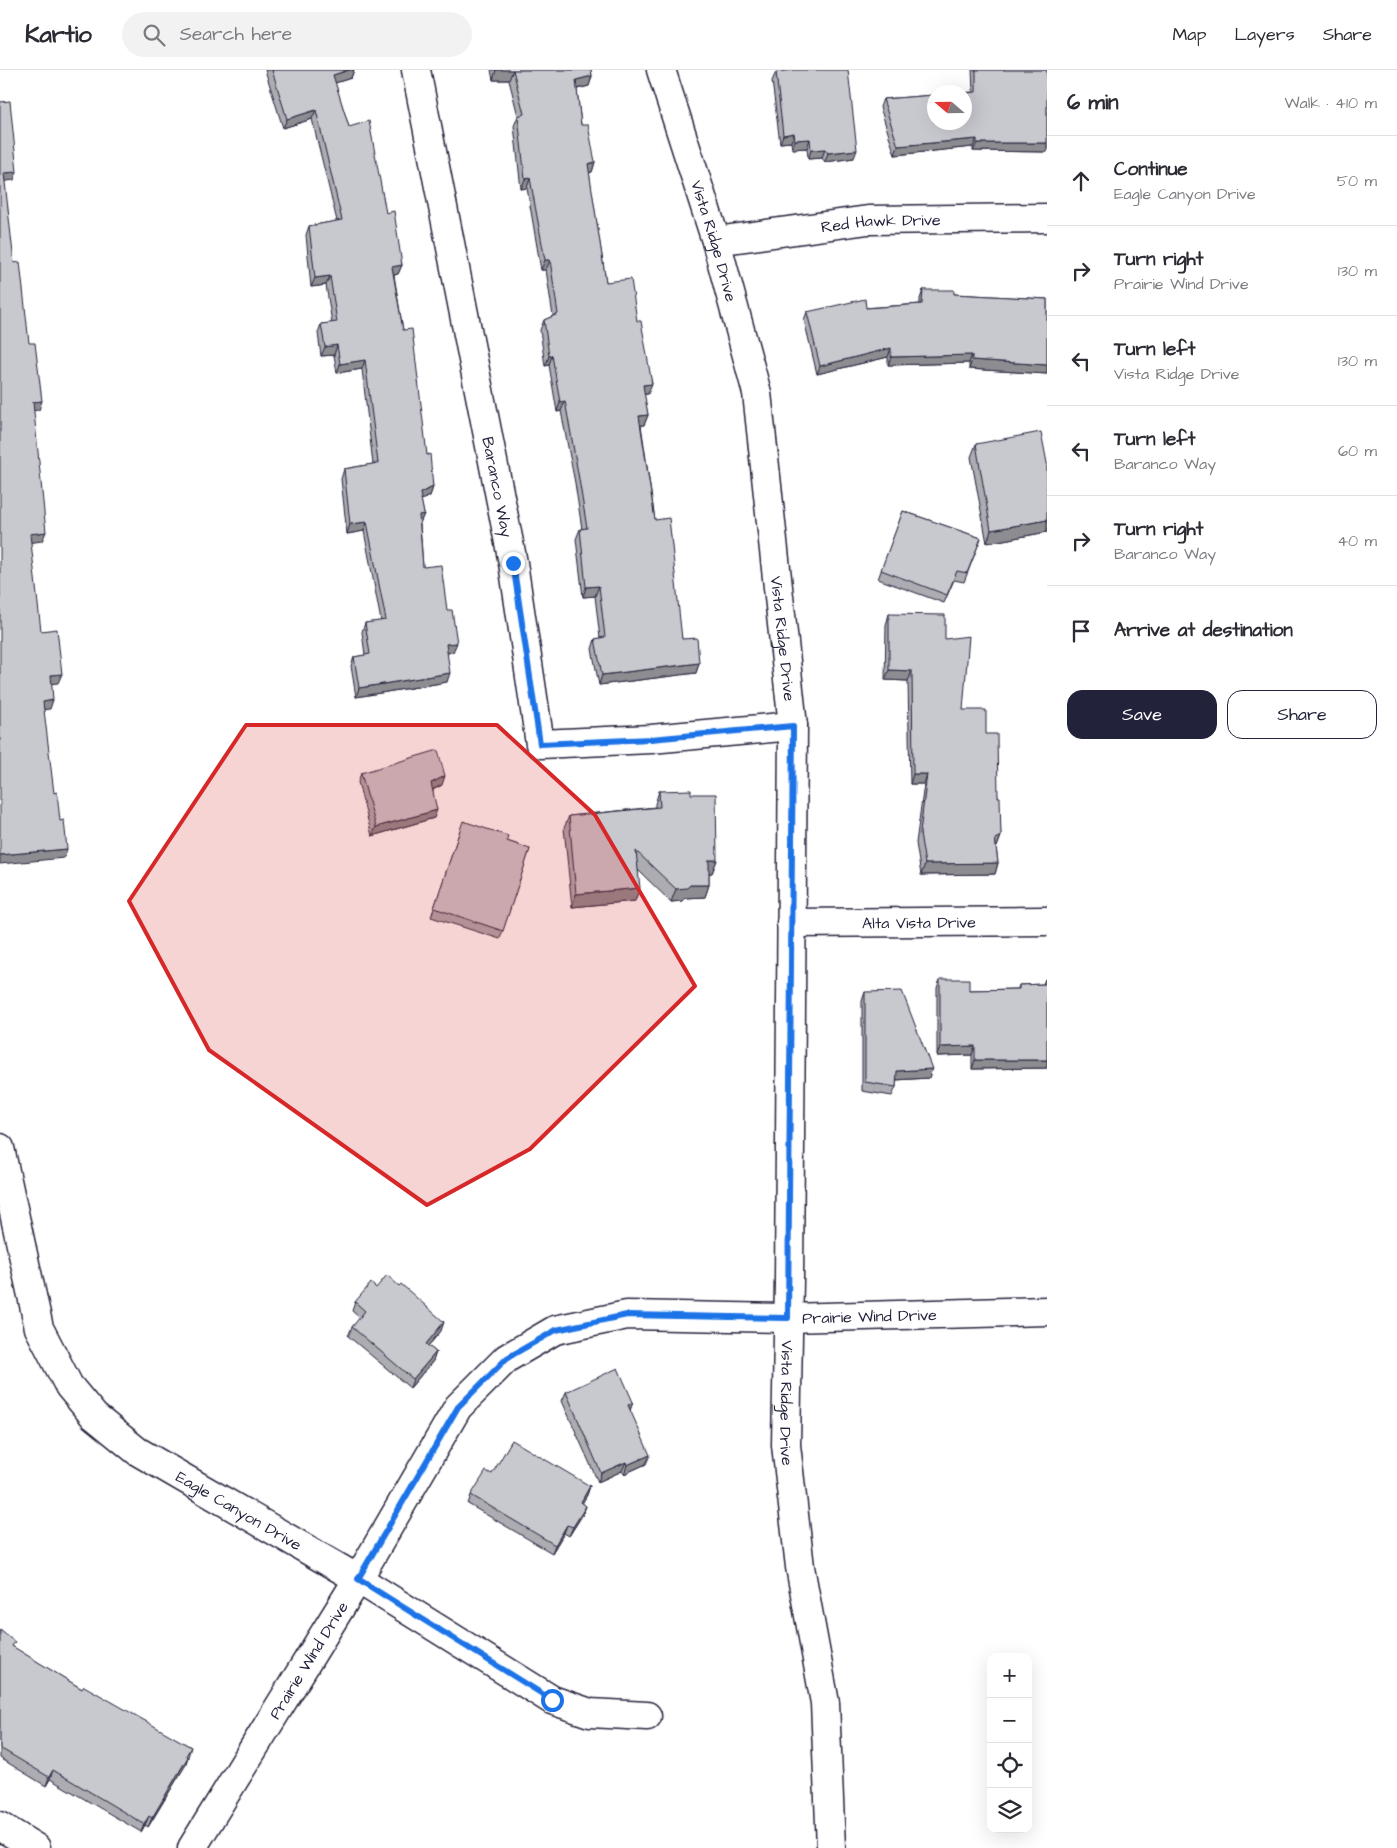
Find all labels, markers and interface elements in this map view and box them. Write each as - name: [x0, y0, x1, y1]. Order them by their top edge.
- search box: [122, 12, 472, 57]
- text: Kartio: [25, 18, 92, 52]
- icon: search: [140, 21, 168, 49]
- text: Search here: [180, 21, 292, 48]
- text: Map: [1172, 22, 1206, 47]
- text: Layers: [1234, 22, 1295, 47]
- text: Share: [1323, 22, 1372, 47]
- north arrow: [927, 85, 972, 130]
- text: 6 min: [1067, 88, 1119, 117]
- text: Walk · 410 m: [1285, 92, 1377, 114]
- text: Continue: [1114, 156, 1188, 183]
- icon: ahead: [1067, 167, 1095, 195]
- text: 50 m: [1337, 170, 1377, 192]
- street label: Vista Ridge Drive: [685, 178, 742, 304]
- text: Eagle Canyon Drive: [1114, 183, 1256, 205]
- street label: Red Hawk Drive: [820, 209, 941, 238]
- text: Turn right: [1114, 246, 1203, 273]
- icon: right: [1067, 257, 1095, 285]
- text: 130 m: [1338, 260, 1377, 282]
- text: Prairie Wind Drive: [1114, 273, 1249, 295]
- text: Turn left: [1114, 336, 1195, 363]
- icon: left: [1067, 347, 1095, 375]
- text: 130 m: [1338, 350, 1377, 372]
- text: Vista Ridge Drive: [1114, 363, 1239, 385]
- text: Turn left: [1114, 426, 1195, 453]
- street label: Baranco Way: [476, 435, 518, 540]
- icon: left: [1067, 437, 1095, 465]
- text: 60 m: [1338, 440, 1377, 462]
- text: Baranco Way: [1114, 453, 1216, 475]
- text: Turn right: [1114, 516, 1203, 543]
- icon: right: [1067, 527, 1095, 555]
- text: 40 m: [1337, 530, 1377, 552]
- text: Baranco Way: [1114, 543, 1216, 565]
- route end: [502, 552, 525, 575]
- street label: Vista Ridge Drive: [765, 575, 800, 702]
- icon: arrive: [1067, 617, 1095, 645]
- text: Arrive at destination: [1114, 617, 1293, 644]
- button: Save: [1067, 690, 1217, 739]
- button: Share: [1227, 690, 1377, 739]
- street label: Alta Vista Drive: [862, 912, 976, 934]
- street label: Prairie Wind Drive: [802, 1304, 937, 1330]
- street label: Vista Ridge Drive: [774, 1340, 798, 1467]
- street label: Eagle Canyon Drive: [172, 1466, 306, 1556]
- street label: Prairie Wind Drive: [264, 1597, 354, 1723]
- map controls: [987, 1653, 1032, 1833]
- button: +: [987, 1653, 1032, 1698]
- route start: [541, 1689, 564, 1712]
- button: −: [987, 1698, 1032, 1743]
- button: locate: [987, 1743, 1032, 1788]
- button: layers: [987, 1788, 1032, 1833]

